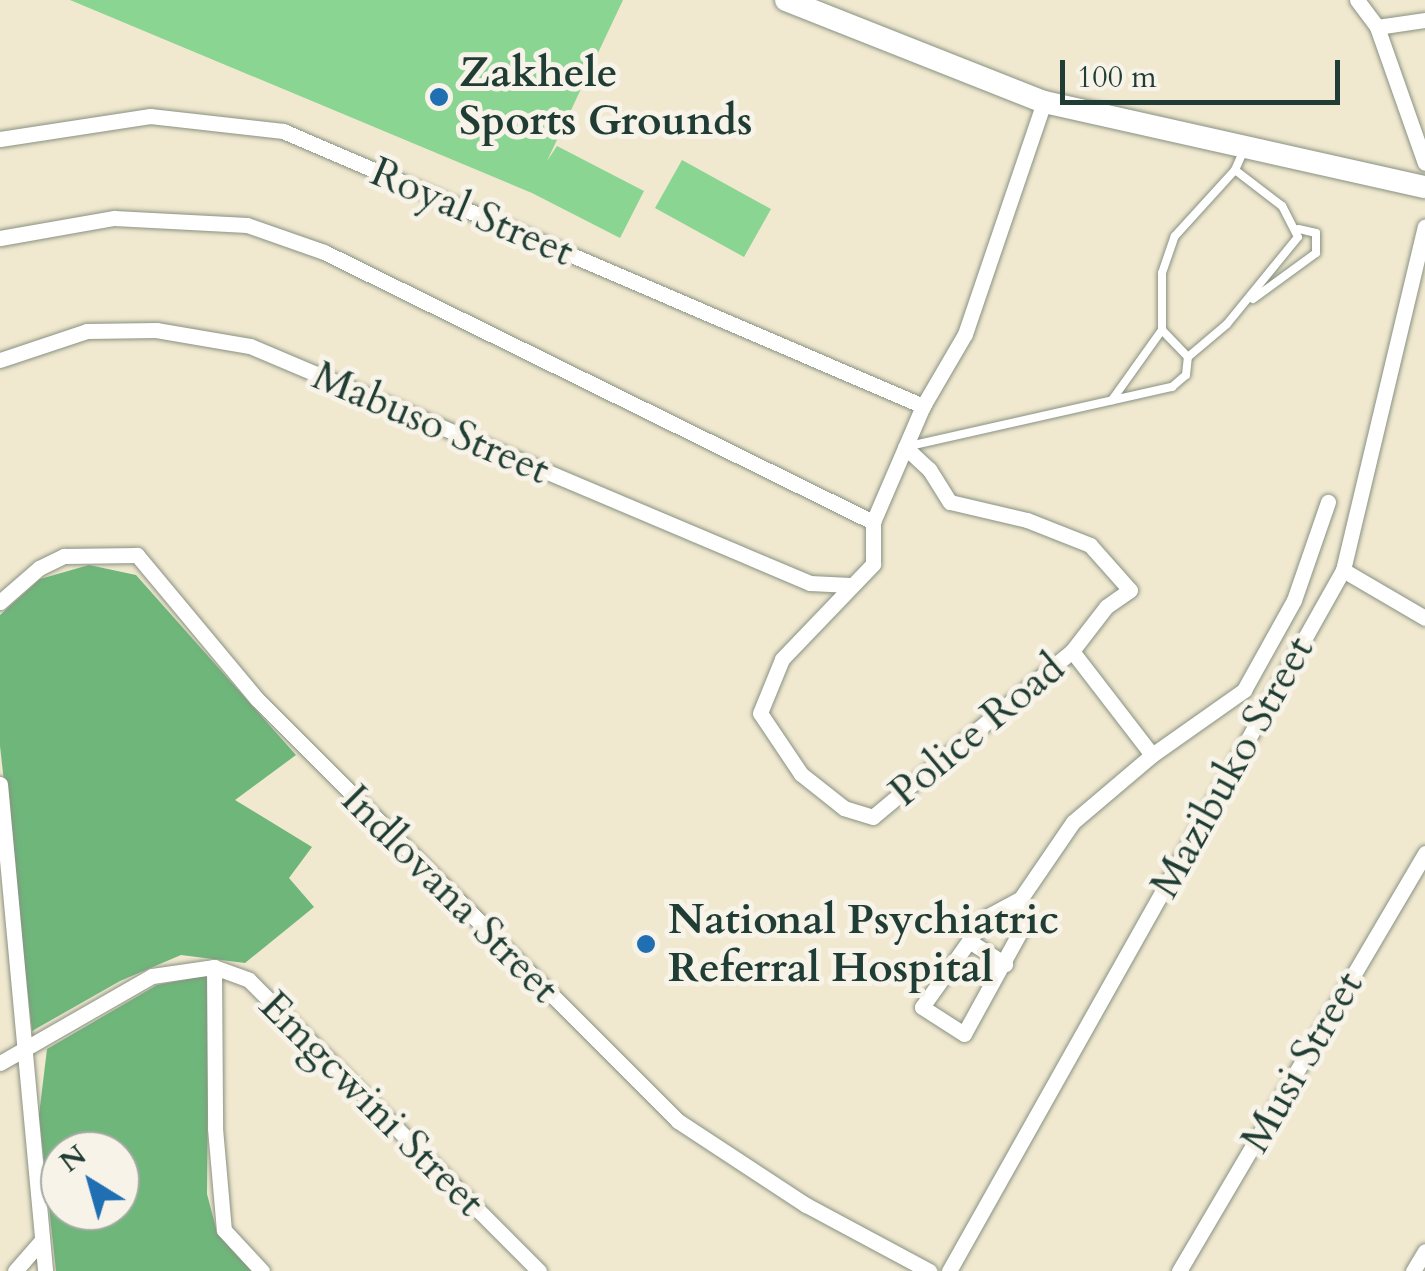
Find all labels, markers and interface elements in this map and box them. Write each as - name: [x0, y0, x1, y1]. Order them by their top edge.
- scale bar: [1065, 40, 1345, 102]
- place label: Zakhele Sports Grounds: [459, 48, 753, 146]
- text: 100 m: [1077, 57, 1157, 98]
- marker: Zakhele Sports Grounds: [428, 86, 450, 108]
- street label: Royal Street: [363, 147, 581, 277]
- street label: Mabuso Street: [305, 350, 557, 496]
- street label: Mazibuko Street: [1139, 627, 1325, 907]
- street label: Police Road: [880, 643, 1074, 817]
- street label: Indlovana Street: [330, 774, 570, 1014]
- place label: National Psychiatric Referral Hospital: [668, 895, 1059, 994]
- marker: National Psychiatric Referral Hospital: [633, 931, 659, 957]
- street label: Musi Street: [1230, 962, 1374, 1162]
- street label: Emgcwini Street: [249, 981, 495, 1227]
- north arrow: [40, 1131, 140, 1231]
- text: N: [52, 1136, 94, 1181]

